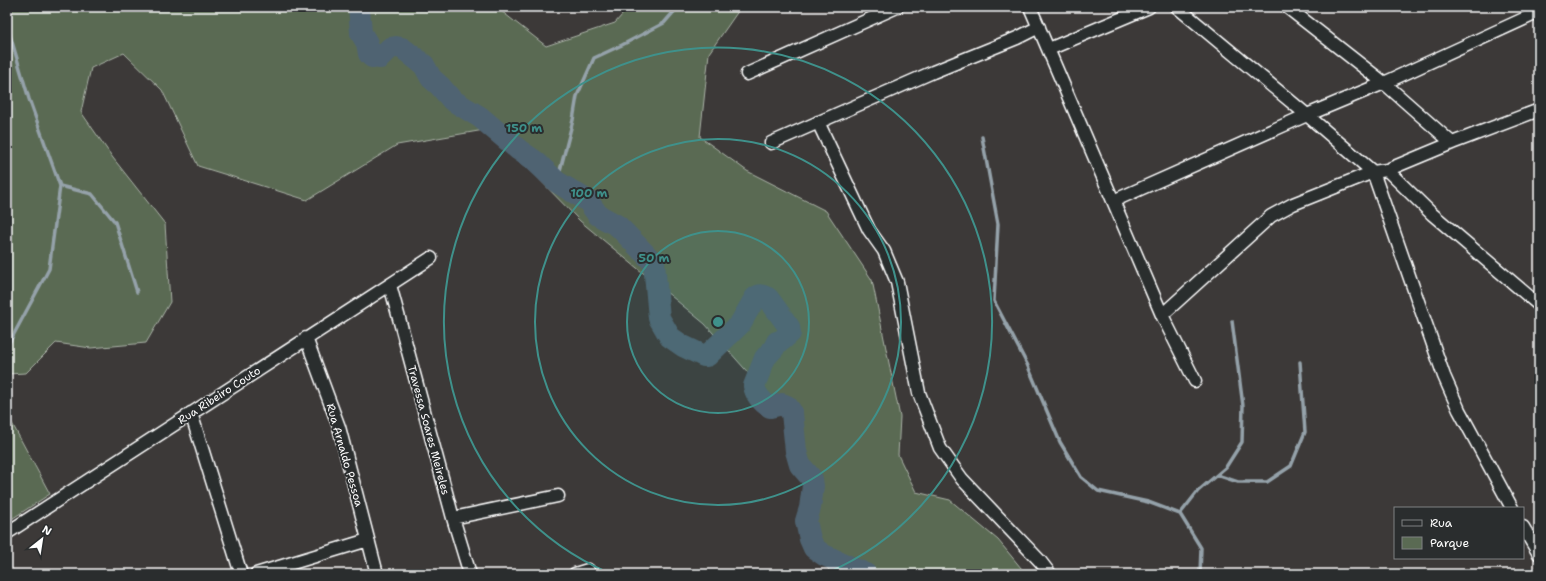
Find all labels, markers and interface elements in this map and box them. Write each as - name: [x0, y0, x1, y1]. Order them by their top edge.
- text: 150 m: [506, 120, 542, 136]
- text: 100 m: [571, 185, 608, 201]
- text: 50 m: [639, 250, 670, 266]
- centre of rings: [711, 315, 725, 329]
- street label: Rua Ribeiro Couto: [175, 363, 264, 428]
- street label: Travessa Soares Meireles: [404, 364, 453, 497]
- street label: Rua Arnaldo Pessoa: [323, 402, 366, 509]
- legend: [1394, 507, 1524, 559]
- text: Rua: [1430, 515, 1453, 531]
- north arrow: [22, 519, 62, 559]
- text: N: [39, 522, 55, 540]
- text: Parque: [1430, 535, 1469, 551]

